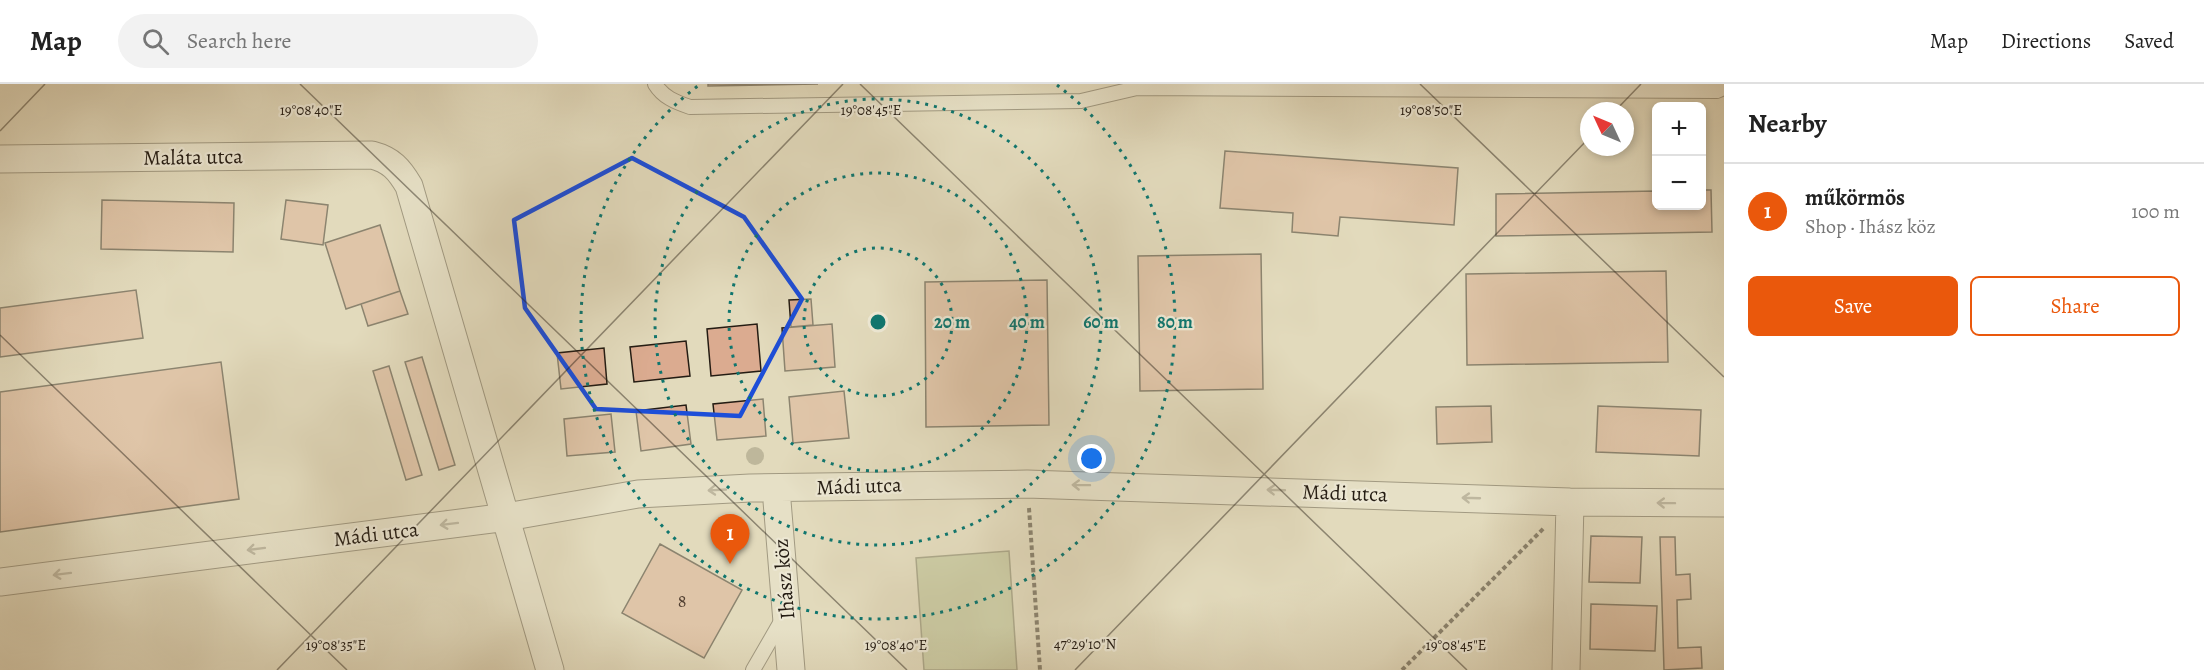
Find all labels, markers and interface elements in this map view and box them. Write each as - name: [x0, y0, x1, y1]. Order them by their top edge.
- search box: [118, 14, 538, 68]
- text: Map: [30, 22, 82, 60]
- icon: search: [139, 25, 172, 58]
- text: Search here: [187, 26, 291, 56]
- text: Map: [1930, 27, 1968, 55]
- text: Directions: [2001, 27, 2091, 55]
- text: Saved: [2124, 27, 2174, 55]
- text: 19°08'40"E: [280, 100, 342, 120]
- text: 19°08'45"E: [841, 100, 901, 120]
- text: 19°08'50"E: [1400, 100, 1462, 120]
- north arrow: [1580, 102, 1634, 156]
- map controls: [1652, 102, 1706, 210]
- button: +: [1652, 102, 1706, 156]
- text: Nearby: [1748, 106, 1827, 141]
- street label: Maláta utca: [143, 142, 243, 172]
- button: −: [1652, 156, 1706, 210]
- text: műkörmös: [1805, 183, 1905, 213]
- text: 1: [1764, 198, 1771, 225]
- text: 100 m: [2131, 198, 2180, 225]
- text: Shop · Ihász köz: [1805, 213, 1936, 240]
- button: Save: [1748, 276, 1958, 336]
- button: Share: [1970, 276, 2180, 336]
- text: 20 m: [934, 310, 970, 334]
- text: 40 m: [1009, 310, 1045, 334]
- text: 60 m: [1083, 310, 1119, 334]
- text: 80 m: [1157, 310, 1193, 334]
- centre of rings: [868, 312, 888, 332]
- your location: [1077, 444, 1106, 473]
- street label: Mádi utca: [816, 471, 902, 501]
- street label: Mádi utca: [1302, 478, 1388, 508]
- one-way arrow: [1071, 479, 1091, 491]
- one-way arrow: [708, 484, 728, 495]
- one-way arrow: [1266, 485, 1286, 496]
- one-way arrow: [1461, 492, 1481, 503]
- one-way arrow: [1656, 497, 1676, 509]
- pin: 1: [710, 514, 750, 564]
- street label: Mádi utca: [332, 515, 420, 553]
- one-way arrow: [440, 519, 459, 530]
- street label: Ihász köz: [767, 537, 801, 621]
- one-way arrow: [246, 544, 266, 555]
- one-way arrow: [53, 569, 73, 580]
- house number: 8: [678, 589, 686, 613]
- text: 47°29'10"N: [1054, 634, 1117, 654]
- text: 19°08'35"E: [306, 635, 366, 655]
- text: 19°08'40"E: [865, 635, 927, 655]
- text: 19°08'45"E: [1426, 635, 1486, 655]

